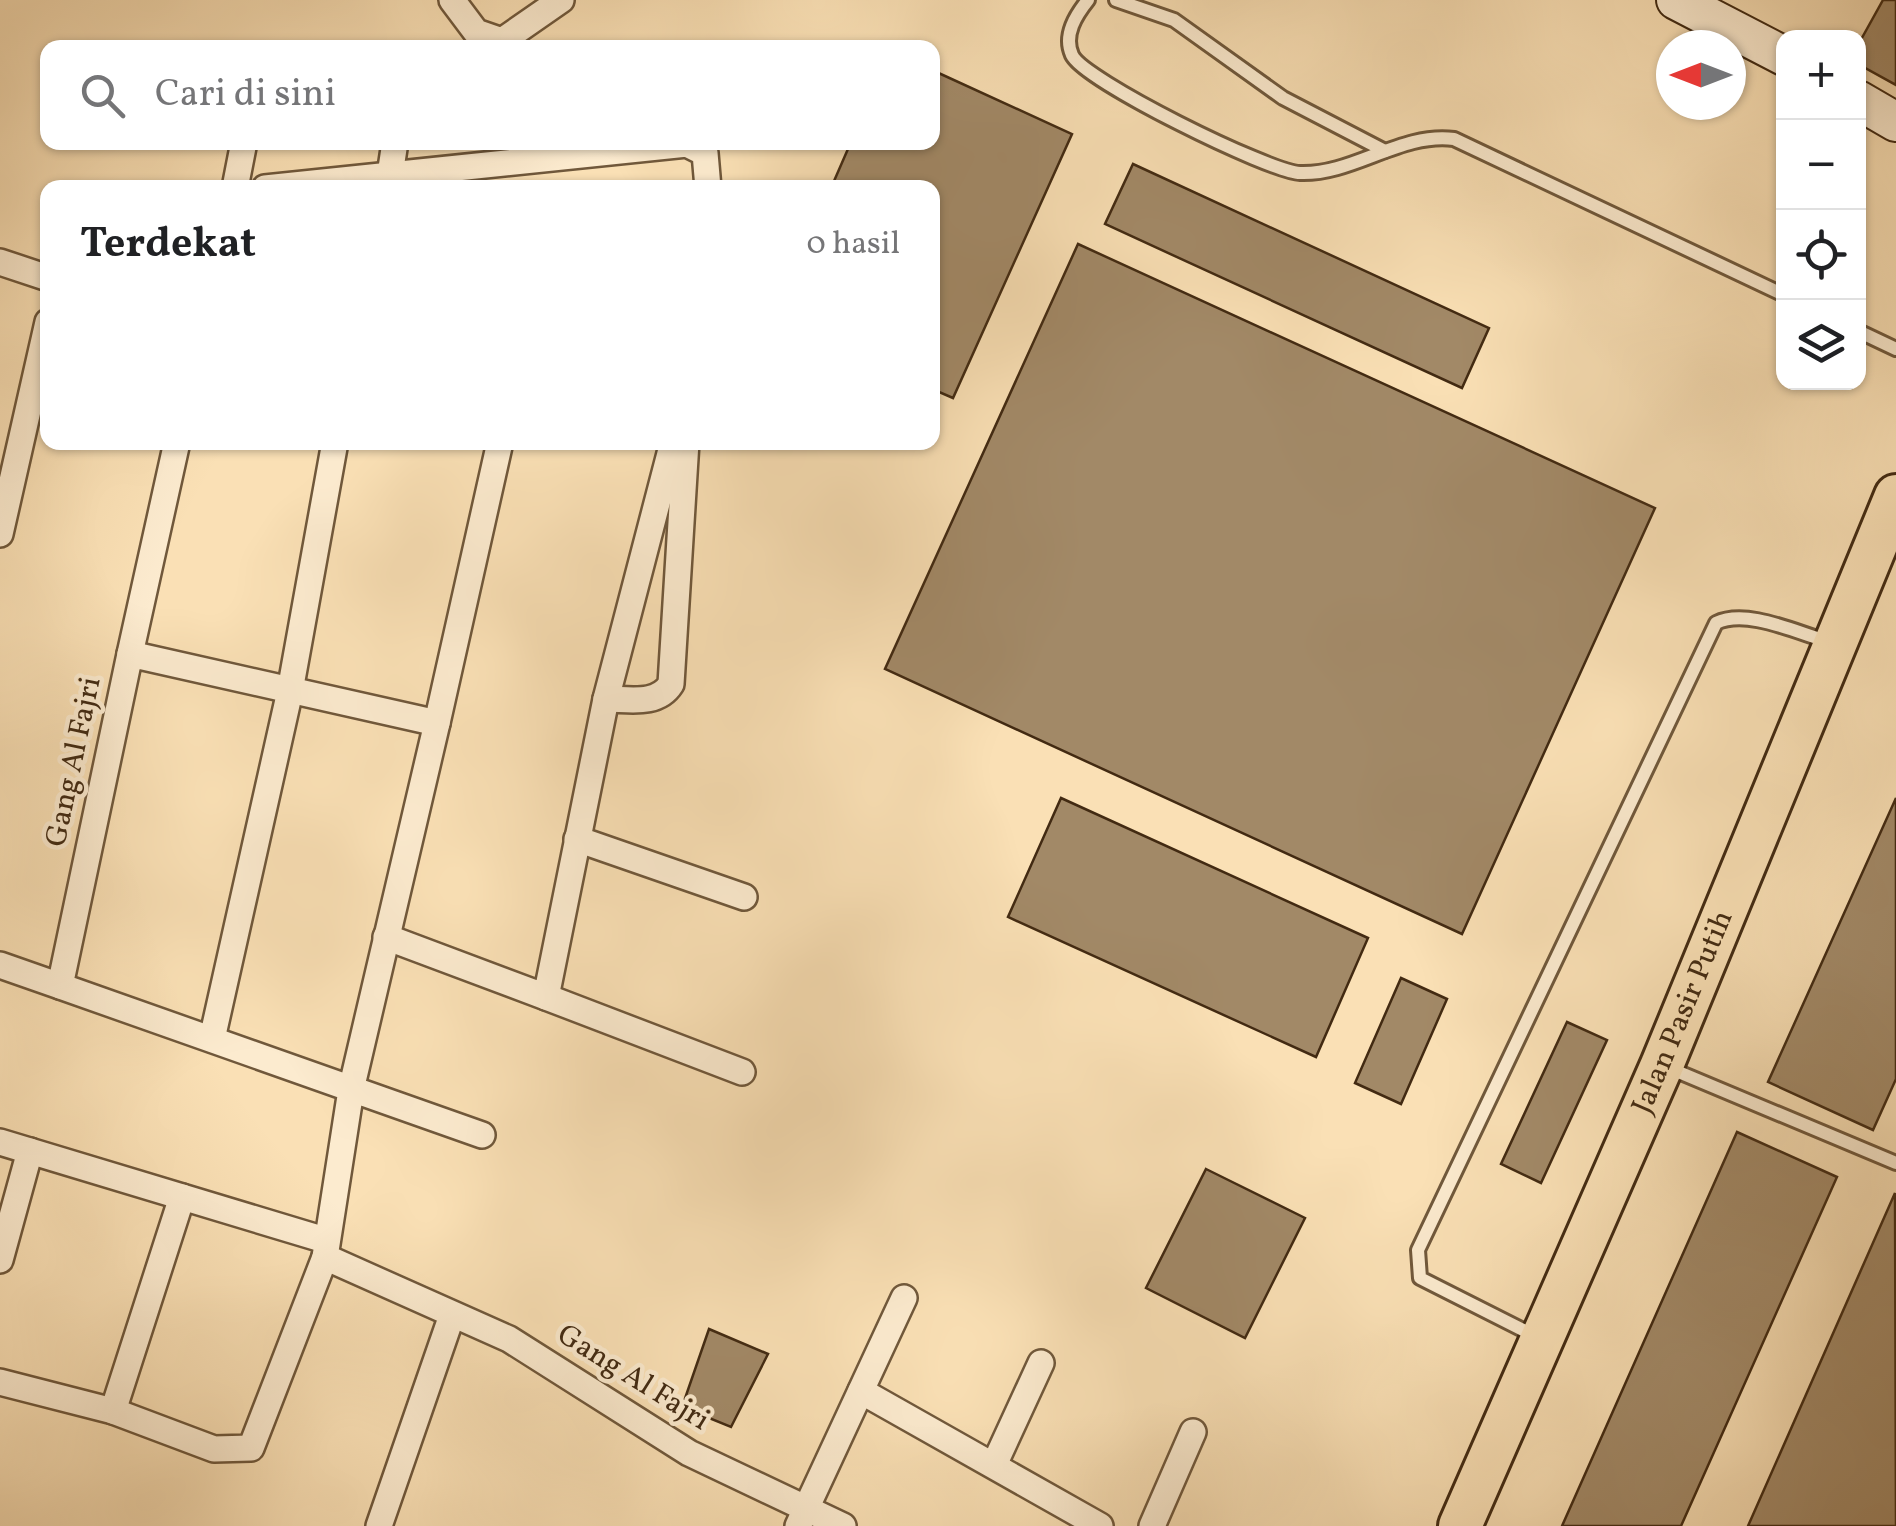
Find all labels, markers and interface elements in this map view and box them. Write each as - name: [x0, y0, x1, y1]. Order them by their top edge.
- north arrow: [1656, 30, 1746, 120]
- map controls: [1776, 30, 1866, 390]
- button: +: [1776, 30, 1866, 120]
- search box: [40, 40, 940, 150]
- icon: search: [75, 68, 130, 123]
- text: Cari di sini: [155, 69, 336, 122]
- button: −: [1776, 120, 1866, 210]
- button: locate: [1776, 210, 1866, 300]
- text: Terdekat: [80, 216, 256, 275]
- text: 0 hasil: [806, 223, 900, 267]
- button: layers: [1776, 300, 1866, 390]
- street label: Gang Al Fajri: [36, 673, 112, 851]
- street label: Jalan Pasir Putih: [1622, 904, 1744, 1121]
- street label: Gang Al Fajri: [549, 1314, 717, 1442]

